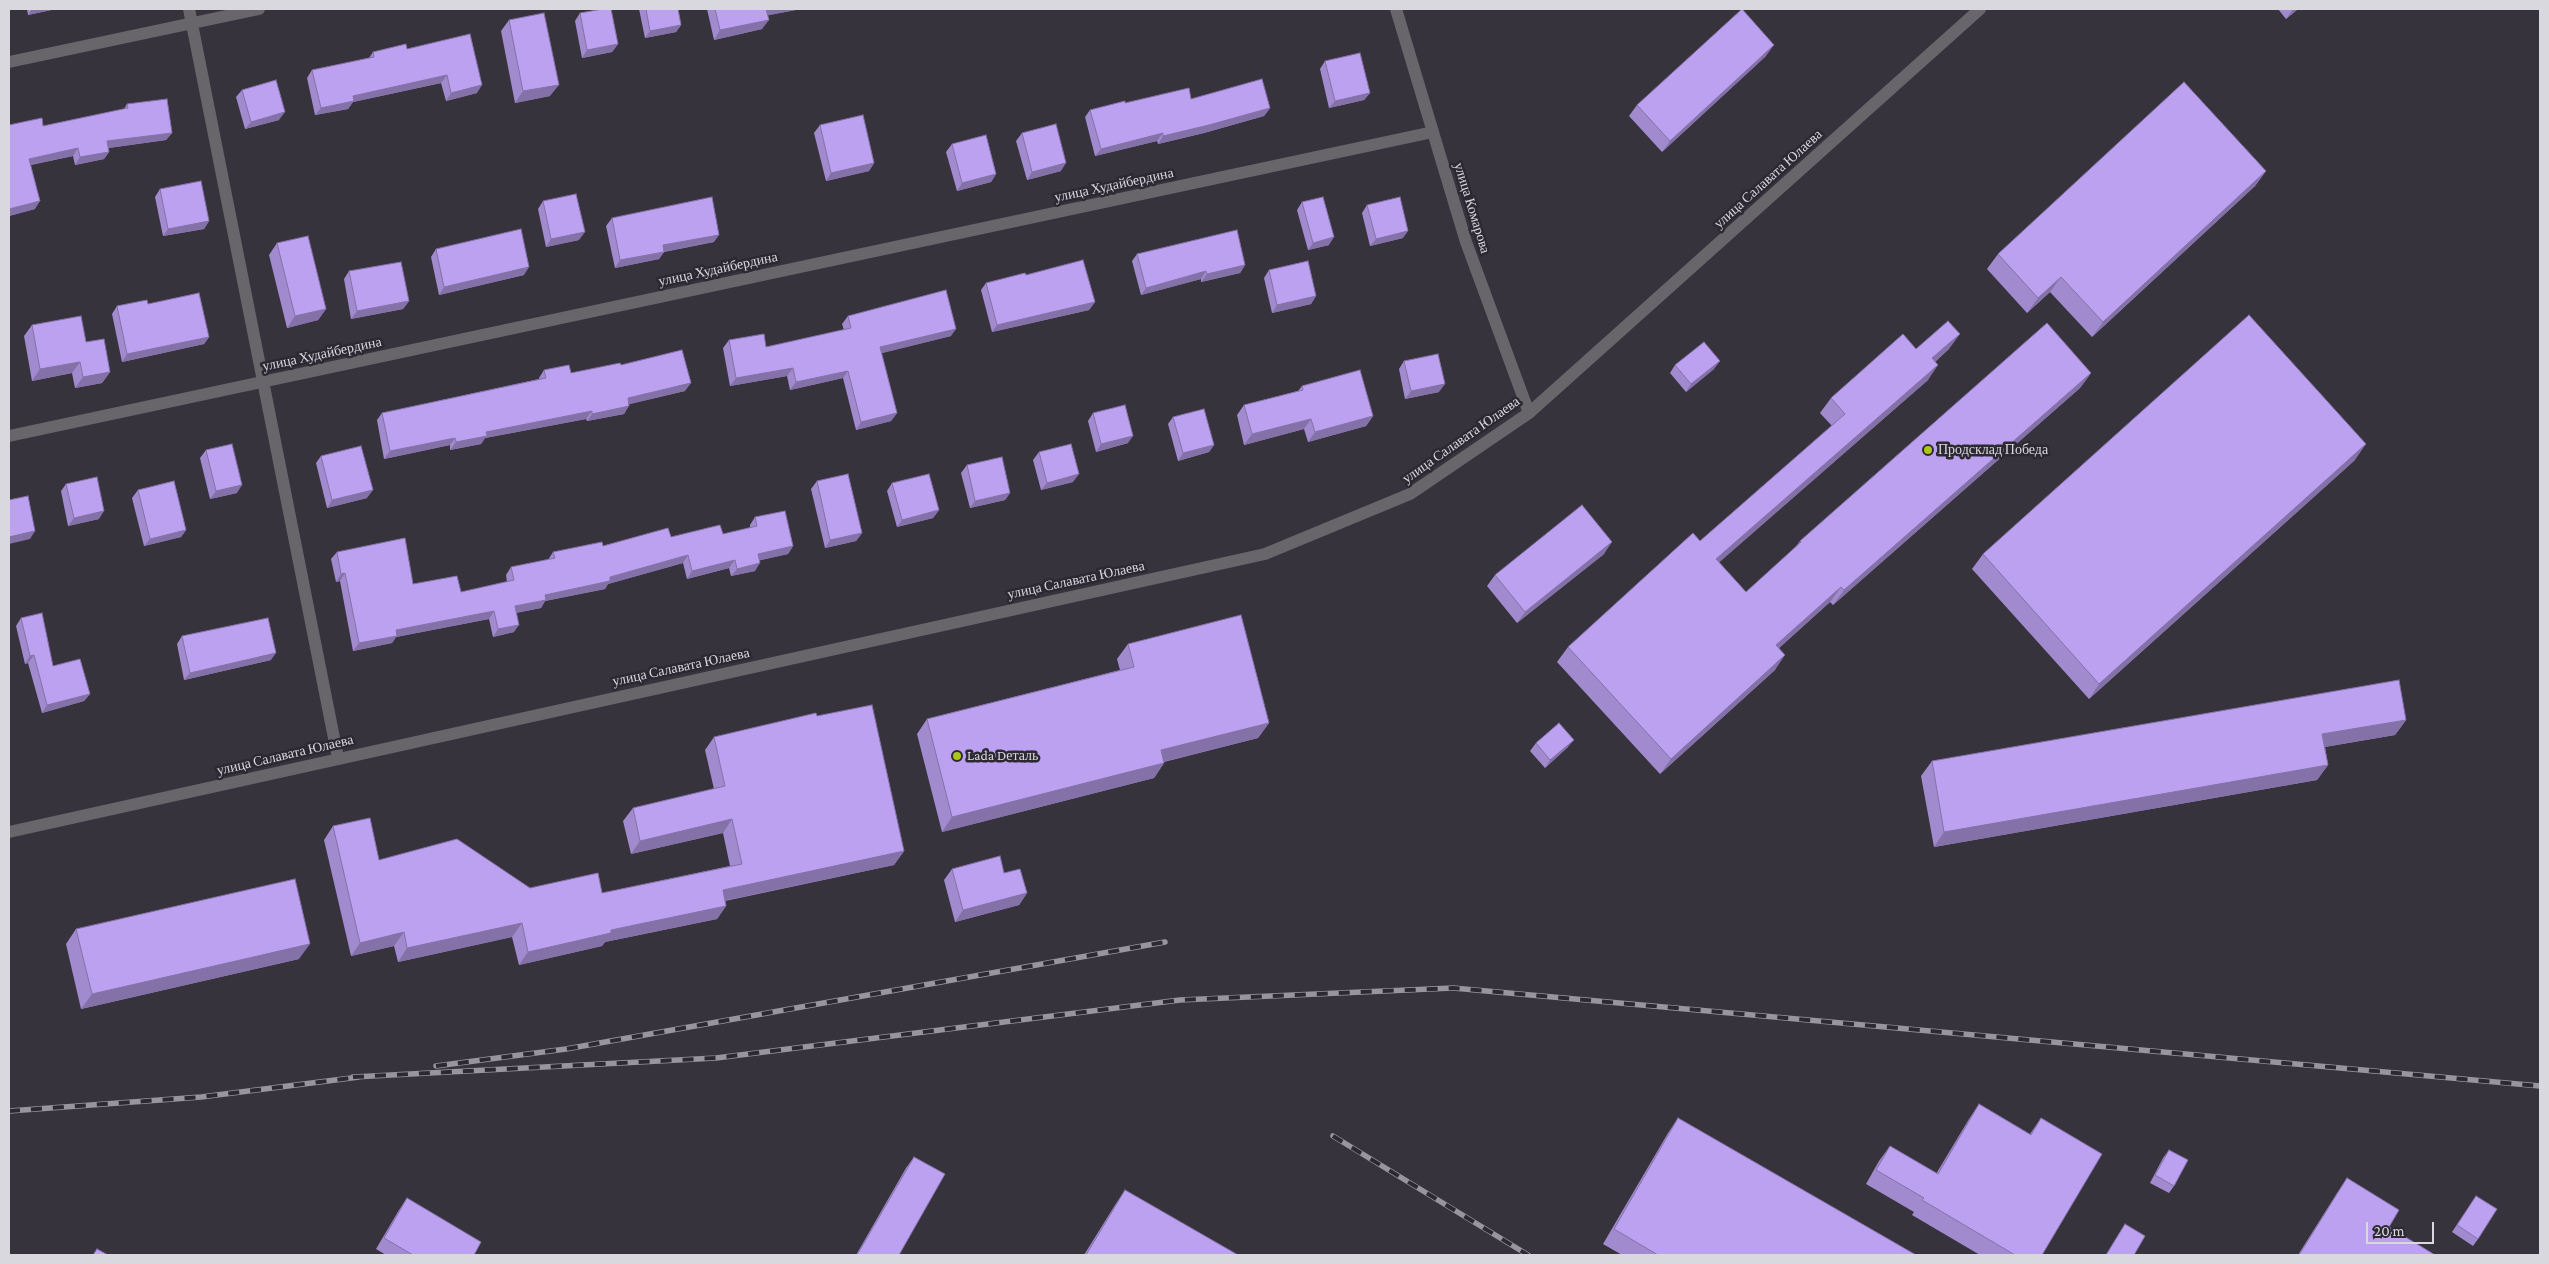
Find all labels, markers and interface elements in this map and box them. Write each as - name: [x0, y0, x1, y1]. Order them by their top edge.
- street label: улица Салавата Юлаева: [1710, 126, 1826, 232]
- street label: улица Комарова: [1450, 161, 1494, 255]
- street label: улица Худайбердина: [1053, 164, 1175, 206]
- street label: улица Худайбердина: [657, 248, 779, 290]
- street label: улица Худайбердина: [261, 333, 383, 375]
- street label: улица Салавата Юлаева: [1399, 393, 1523, 487]
- place label: Продсклад Победа: [1938, 442, 2048, 458]
- marker: Продсклад Победа: [1922, 444, 1934, 456]
- street label: улица Салавата Юлаева: [1006, 557, 1146, 603]
- street label: улица Салавата Юлаева: [611, 644, 751, 690]
- street label: улица Салавата Юлаева: [215, 731, 355, 779]
- place label: Lada Dеталь: [967, 748, 1038, 764]
- marker: Lada Dеталь: [951, 750, 963, 762]
- scale bar: [2369, 1212, 2436, 1244]
- text: 20 m: [2374, 1223, 2405, 1239]

